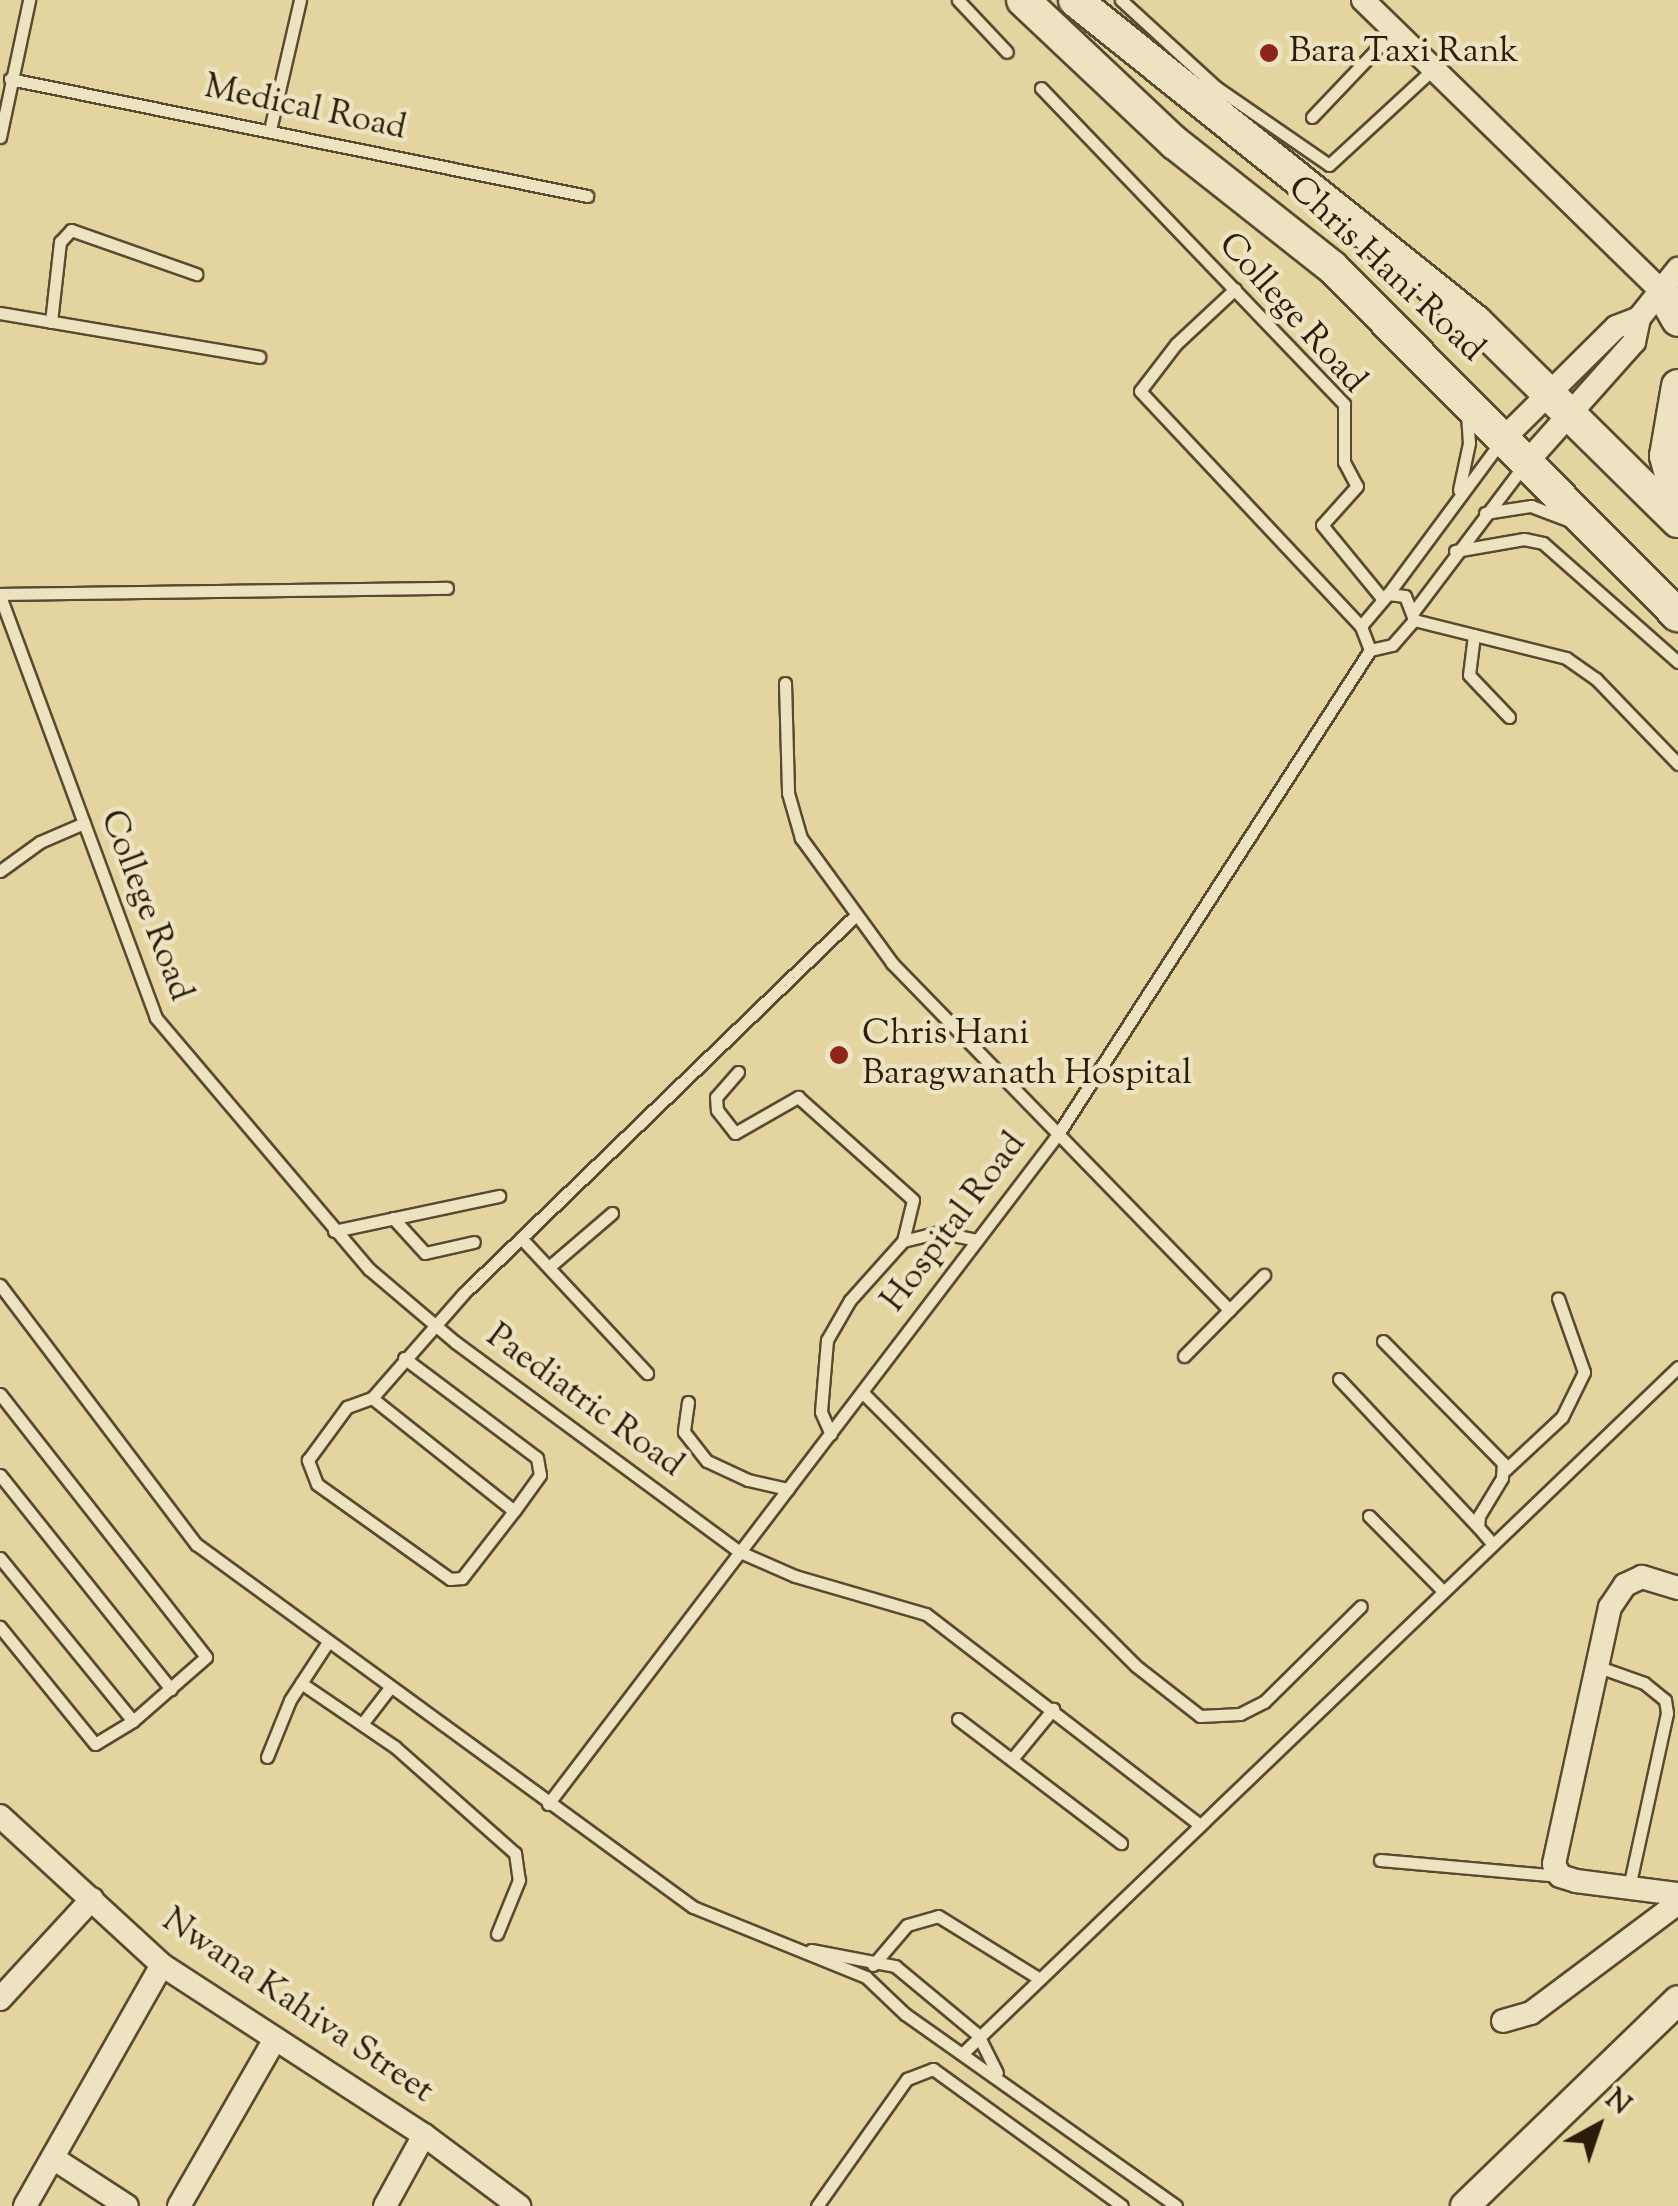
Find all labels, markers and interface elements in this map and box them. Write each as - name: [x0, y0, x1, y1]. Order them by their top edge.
- place label: Bara Taxi Rank: [1289, 32, 1519, 74]
- marker: Bara Taxi Rank: [1258, 42, 1280, 64]
- street label: Medical Road: [200, 67, 410, 151]
- street label: Chris Hani Road: [1278, 168, 1492, 372]
- street label: College Road: [1208, 225, 1374, 403]
- street label: College Road: [89, 805, 201, 1007]
- place label: Chris Hani Baragwanath Hospital: [862, 1014, 1192, 1096]
- marker: Chris Hani Baragwanath Hospital: [826, 1042, 852, 1068]
- street label: Hospital Road: [874, 1125, 1036, 1321]
- street label: Paediatric Road: [477, 1316, 691, 1488]
- street label: Nwana Kahiva Street: [153, 1901, 441, 2113]
- north arrow: [1548, 2076, 1648, 2176]
- text: N: [1596, 2081, 1639, 2126]

